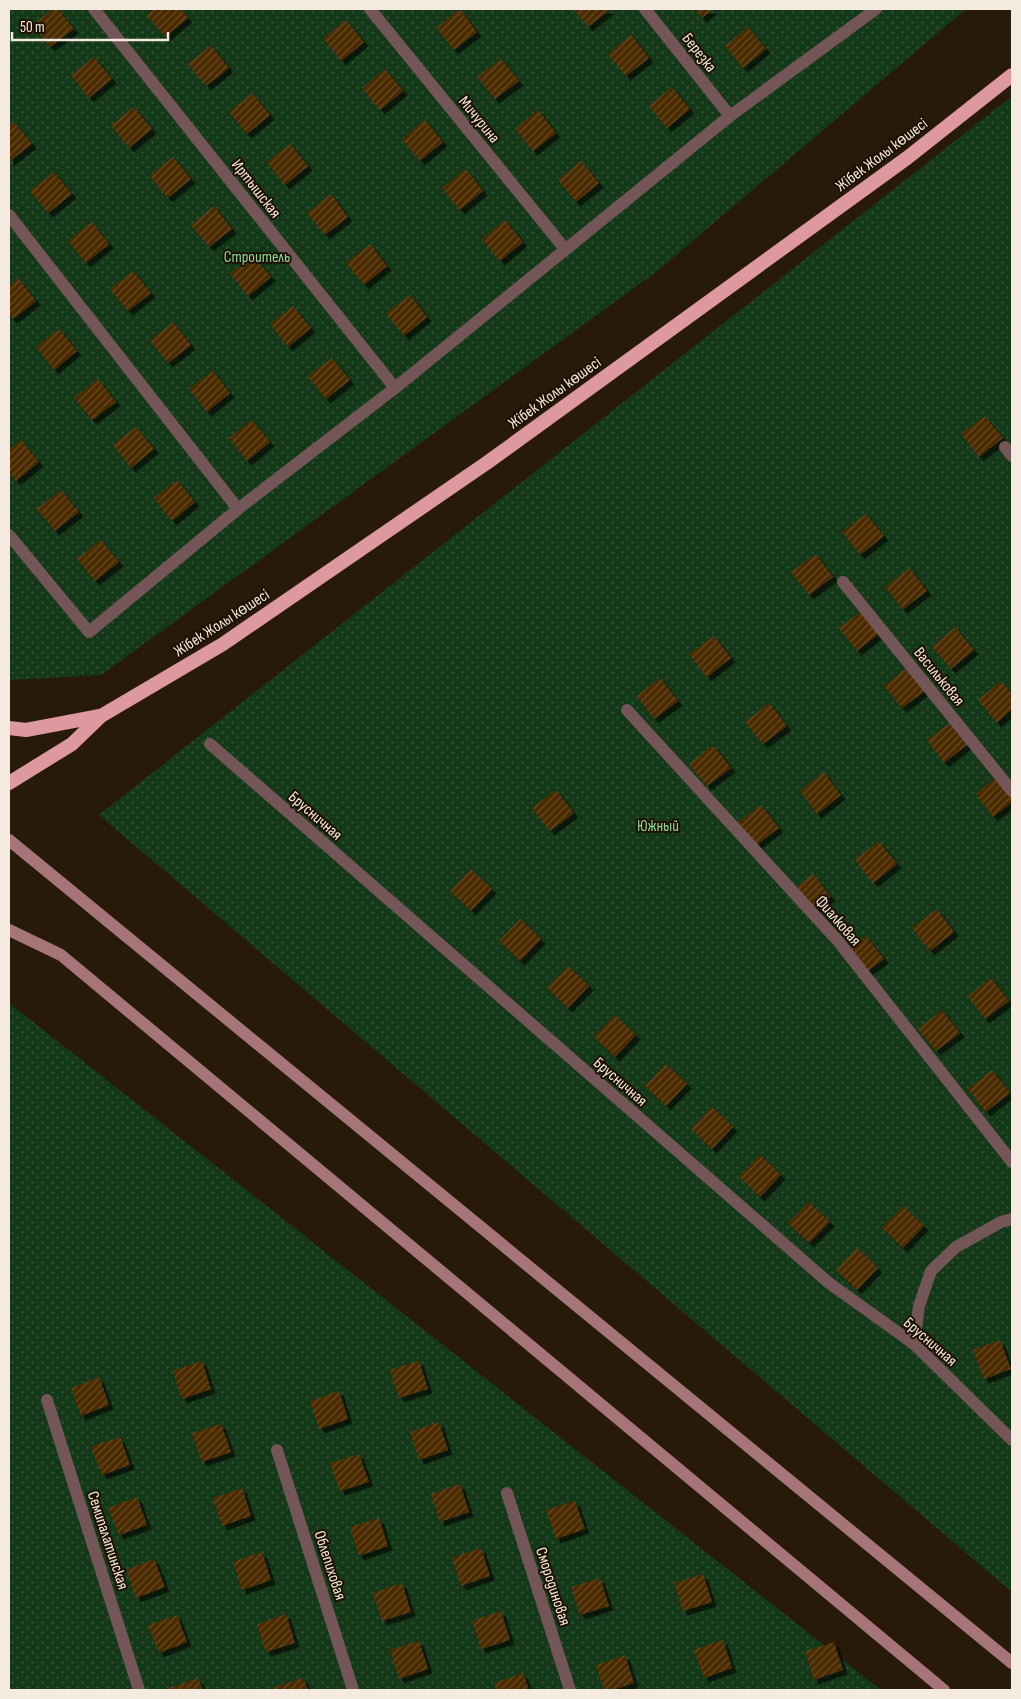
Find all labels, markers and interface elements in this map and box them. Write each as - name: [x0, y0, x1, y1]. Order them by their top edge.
- scale bar: [12, 10, 169, 42]
- text: 50 m: [20, 18, 45, 37]
- street label: Березка: [678, 30, 720, 76]
- street label: Мичурина: [454, 93, 504, 147]
- street label: Жібек Жолы көшесі: [832, 114, 932, 196]
- street label: Иртышская: [227, 156, 285, 222]
- park label: Строитель: [224, 248, 290, 267]
- street label: Жібек Жолы көшесі: [505, 353, 605, 433]
- street label: Жібек Жолы көшесі: [170, 585, 273, 661]
- street label: Васильковая: [909, 644, 968, 710]
- street label: Брусничная: [284, 788, 346, 845]
- park label: Южный: [637, 817, 679, 836]
- street label: Фиалковая: [811, 892, 865, 950]
- street label: Брусничная: [589, 1054, 651, 1111]
- street label: Брусничная: [899, 1314, 961, 1371]
- street label: Семипалатинская: [83, 1489, 132, 1592]
- street label: Облепиховая: [309, 1529, 350, 1602]
- street label: Смородиновая: [531, 1545, 574, 1628]

